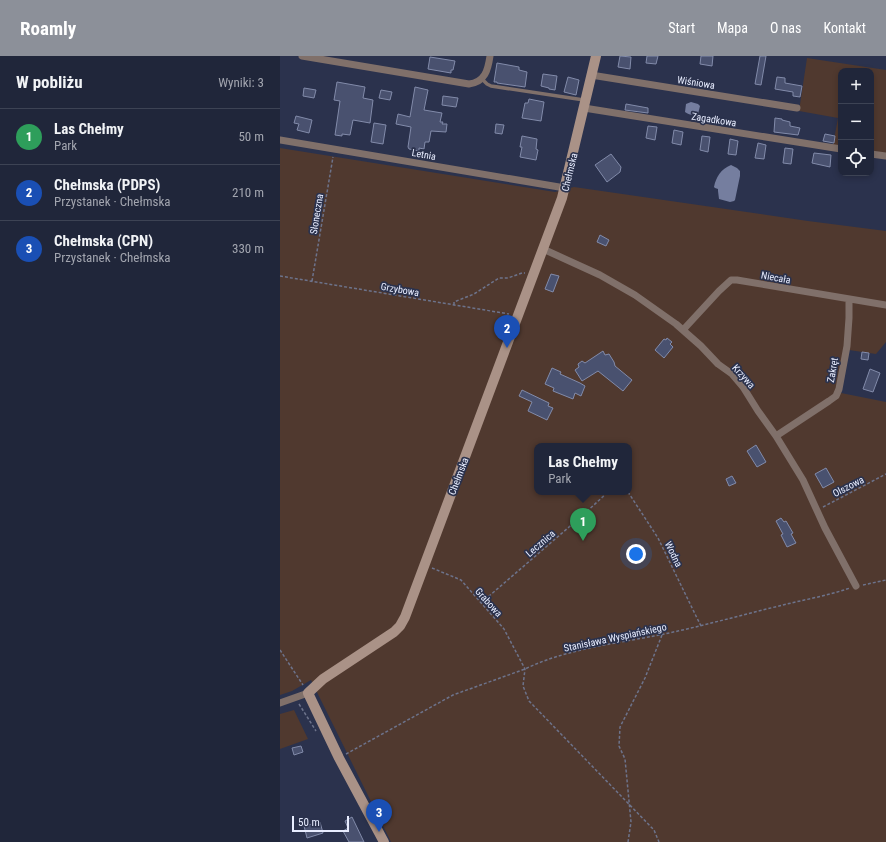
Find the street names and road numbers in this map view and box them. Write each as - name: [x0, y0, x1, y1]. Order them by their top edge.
- street label: Wiśniowa: [676, 74, 716, 91]
- street label: Zagadkowa: [691, 111, 737, 129]
- street label: Letnia: [411, 147, 437, 162]
- street label: Chełmska: [559, 152, 580, 192]
- street label: Słoneczna: [308, 193, 325, 235]
- street label: Niecała: [760, 269, 792, 286]
- street label: Grzybowa: [380, 281, 420, 298]
- street label: Zakręt: [825, 357, 840, 383]
- street label: Krzywa: [730, 362, 757, 391]
- street label: Chełmska: [446, 456, 471, 496]
- street label: Olszowa: [831, 474, 866, 499]
- street label: Lecznica: [524, 528, 557, 559]
- street label: Wodna: [663, 540, 685, 569]
- street label: Grabowa: [473, 586, 504, 619]
- street label: Stanisława Wyspiańskiego: [563, 621, 667, 654]

